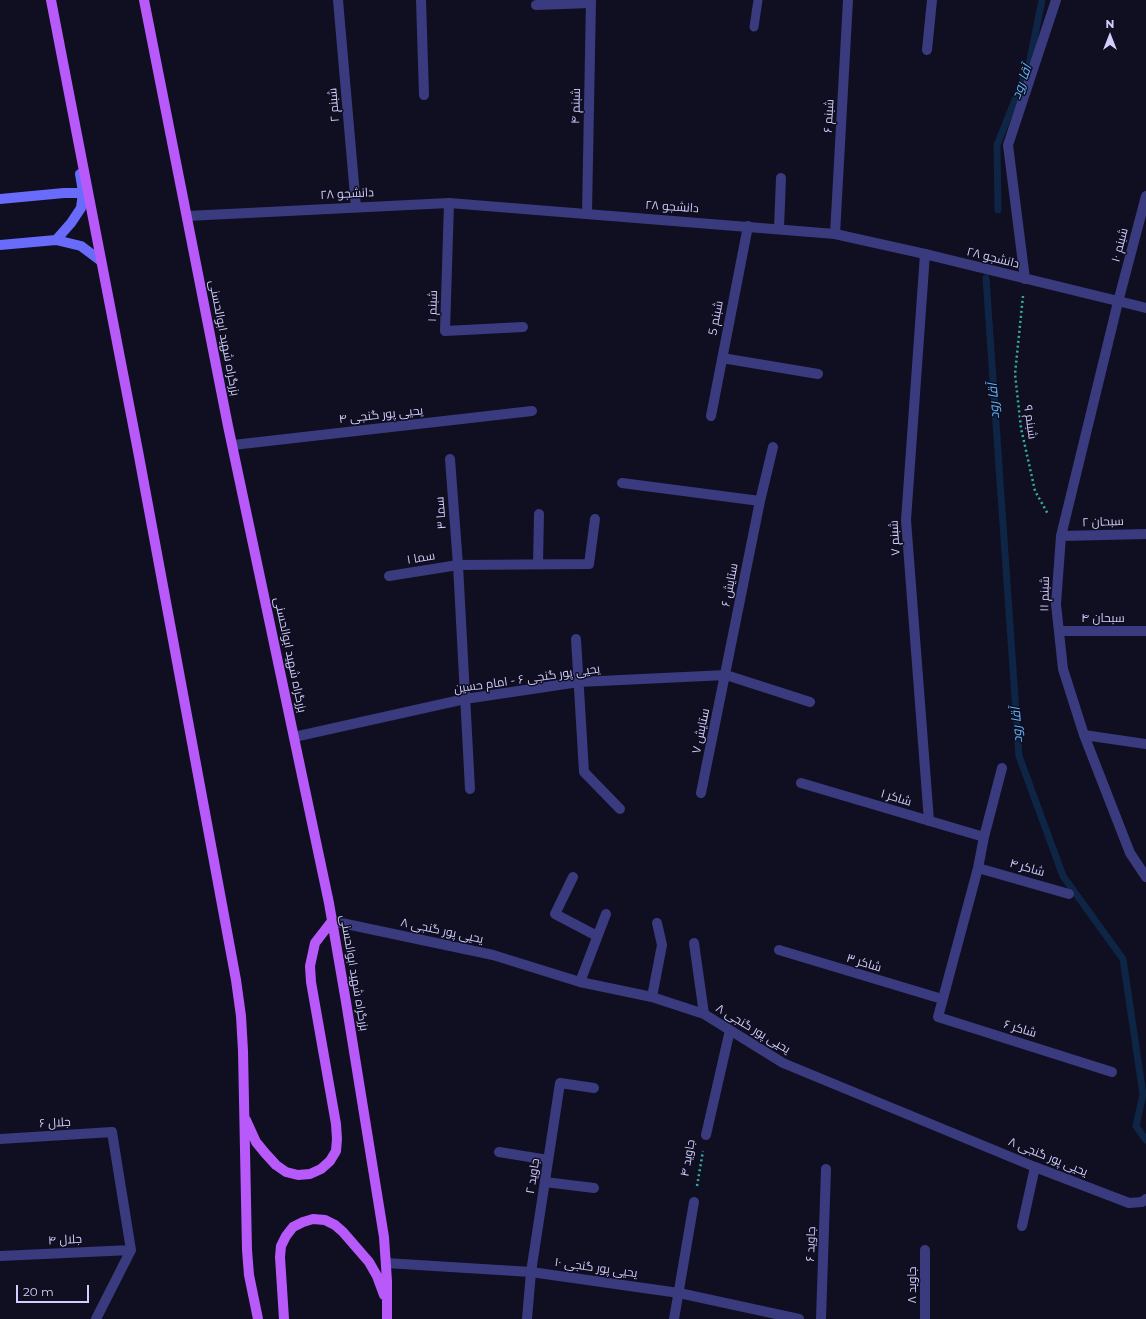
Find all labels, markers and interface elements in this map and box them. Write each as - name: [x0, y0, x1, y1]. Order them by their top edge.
- north arrow: [1090, 16, 1130, 56]
- text: N: [1106, 17, 1114, 31]
- water label: آقا رود: [1009, 63, 1035, 101]
- street label: شبنم ۲: [325, 87, 343, 123]
- street label: شبنم ۴: [568, 88, 584, 124]
- street label: شبنم ۶: [821, 99, 837, 133]
- street label: دانشجو ۲۸: [320, 185, 374, 203]
- street label: دانشجو ۲۸: [645, 198, 699, 216]
- street label: شبنم ۱۰: [1109, 226, 1131, 264]
- street label: دانشجو ۲۸: [965, 245, 1021, 271]
- street label: بزرگراه شهید ابوالحسنی: [206, 279, 242, 397]
- street label: شبنم ۱: [425, 290, 441, 322]
- street label: شبنم 5: [706, 300, 726, 336]
- water label: آقا رود: [985, 383, 1003, 419]
- street label: یحیی پور گنجی ۴: [338, 403, 424, 427]
- street label: شبنم ۹: [1020, 404, 1040, 440]
- street label: سما ۳: [433, 496, 449, 530]
- street label: سبحان ۲: [1082, 514, 1124, 530]
- street label: شبنم ۷: [887, 520, 903, 556]
- street label: سما ۱: [406, 549, 436, 567]
- street label: ستایش ۶: [719, 562, 741, 608]
- street label: شبنم ۱۱: [1037, 576, 1053, 612]
- street label: بزرگراه شهید ابوالحسنی: [271, 596, 309, 714]
- street label: سبحان ۴: [1081, 611, 1125, 625]
- street label: یحیی پور گنجی ۶ - امام حسین: [453, 662, 601, 696]
- street label: ستایش ۷: [689, 707, 713, 755]
- water label: آقا رود: [1008, 707, 1026, 743]
- street label: شاکر ۱: [879, 787, 913, 809]
- street label: شاکر ۴: [1008, 856, 1046, 880]
- street label: بزرگراه شهید ابوالحسنی: [337, 914, 371, 1032]
- street label: یحیی پور گنجی ۸: [399, 915, 485, 947]
- street label: شاکر ۳: [845, 951, 883, 975]
- street label: یحیی پور گنجی ۸: [713, 1001, 793, 1057]
- street label: شاکر ۶: [1002, 1017, 1038, 1041]
- street label: جلال ۶: [39, 1115, 71, 1131]
- street label: یحیی پور گنجی ۸: [1006, 1135, 1090, 1179]
- street label: جاوید ۴: [678, 1138, 698, 1178]
- street label: جاوید ۲: [523, 1157, 543, 1195]
- street label: جاوید ۶: [803, 1226, 819, 1262]
- street label: جلال ۴: [48, 1232, 82, 1248]
- street label: یحیی پور گنجی ۱۰: [554, 1255, 638, 1281]
- street label: جاوید ۸: [905, 1267, 919, 1303]
- scale bar: [18, 1277, 91, 1303]
- text: 20 m: [23, 1284, 54, 1299]

